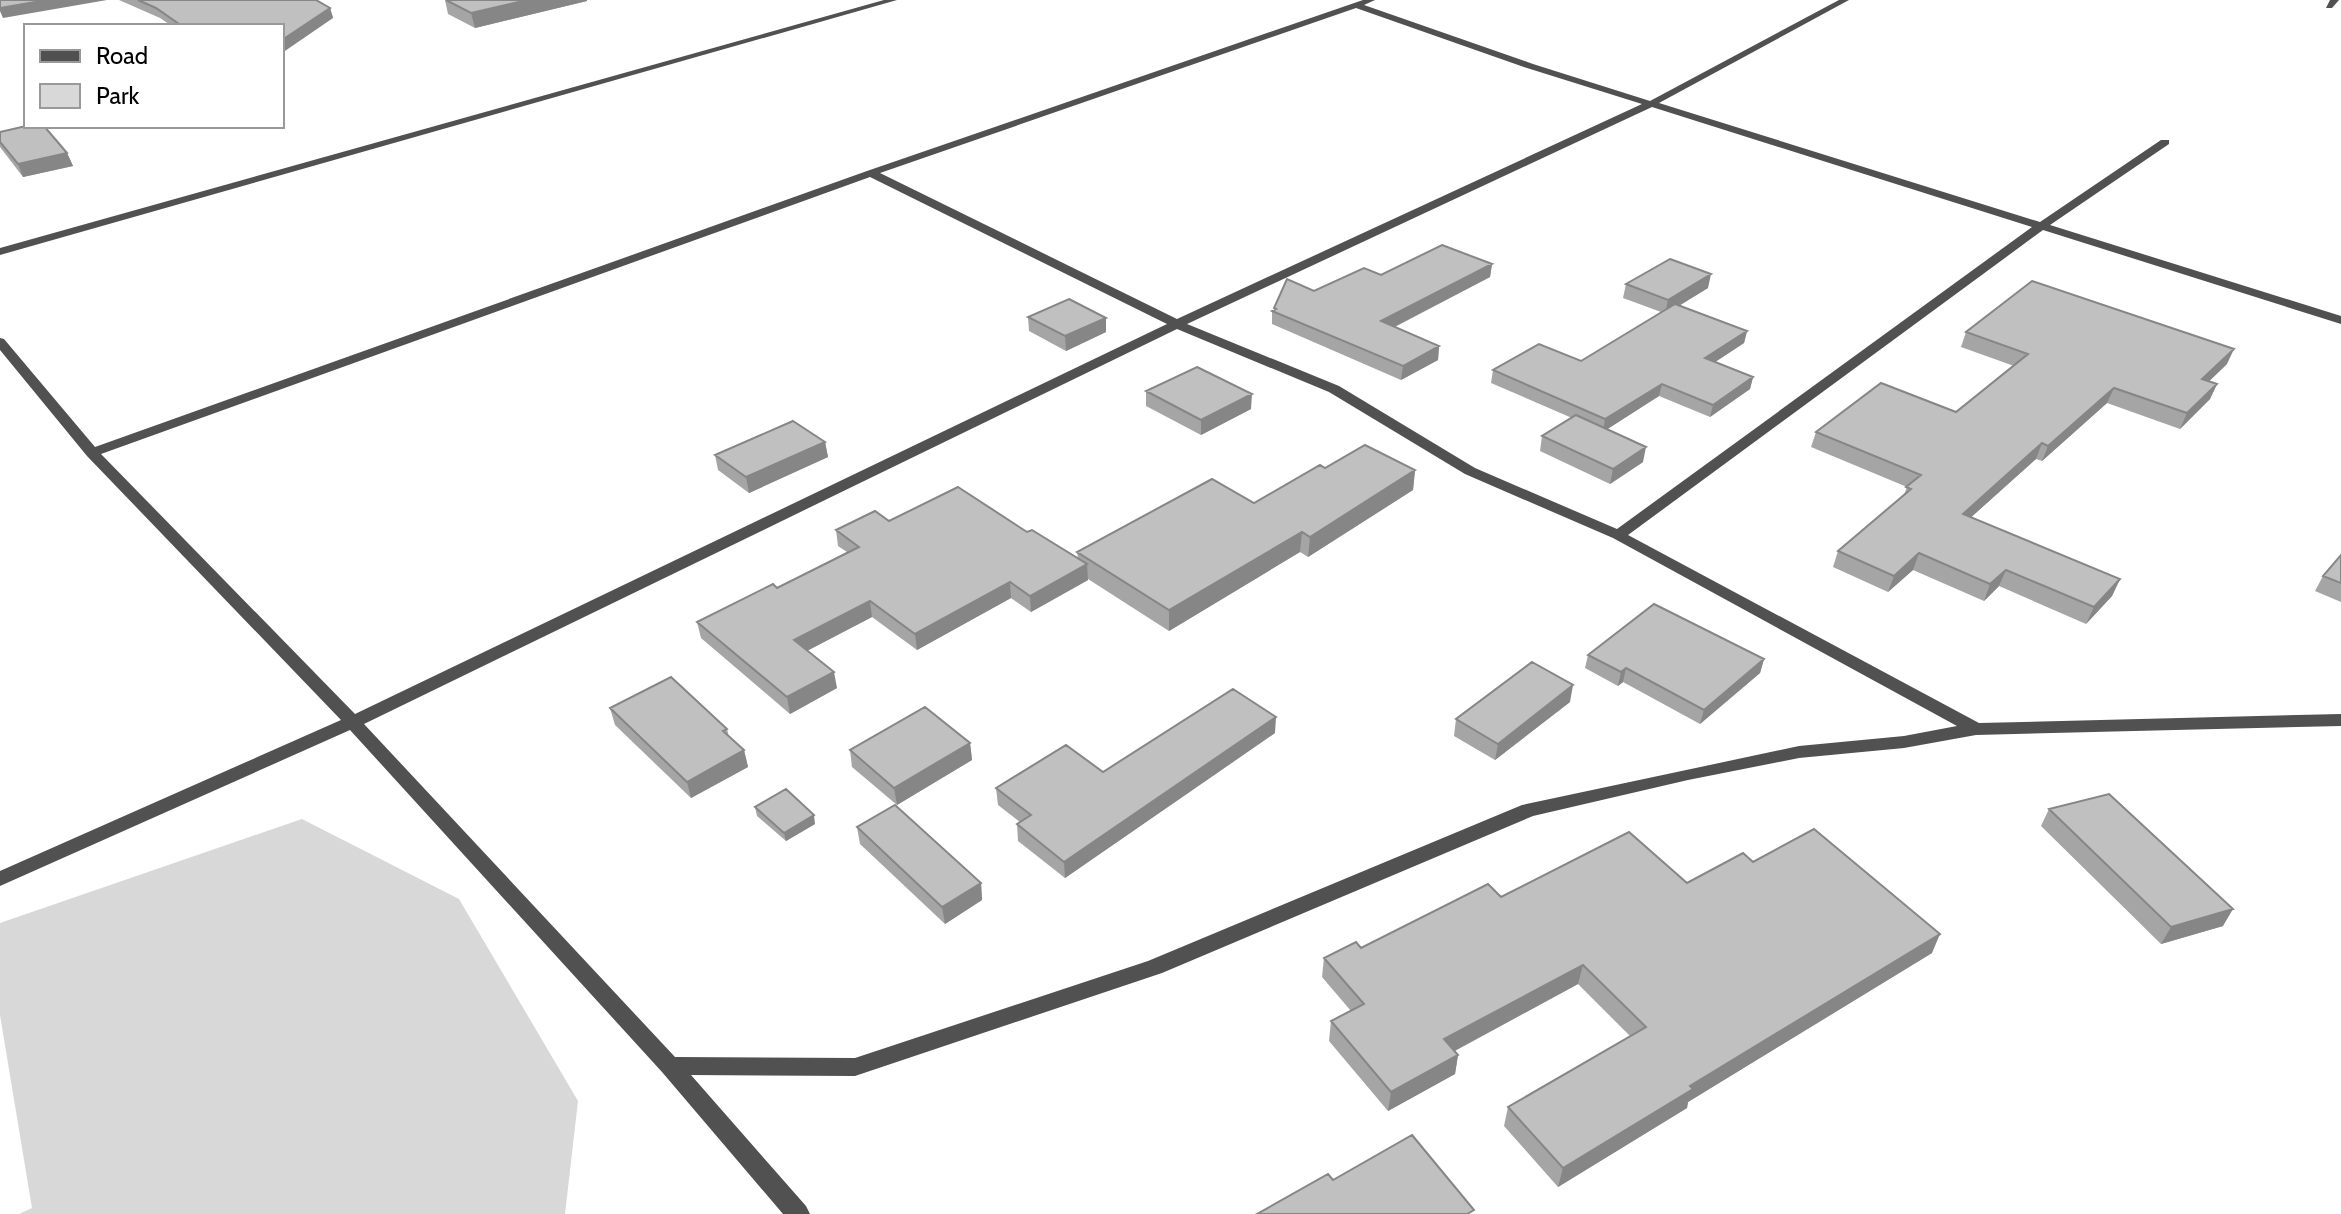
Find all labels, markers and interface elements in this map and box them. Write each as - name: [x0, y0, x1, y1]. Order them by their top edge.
- legend: [24, 24, 284, 128]
- text: Road: [96, 41, 148, 70]
- text: Park: [96, 81, 139, 110]

